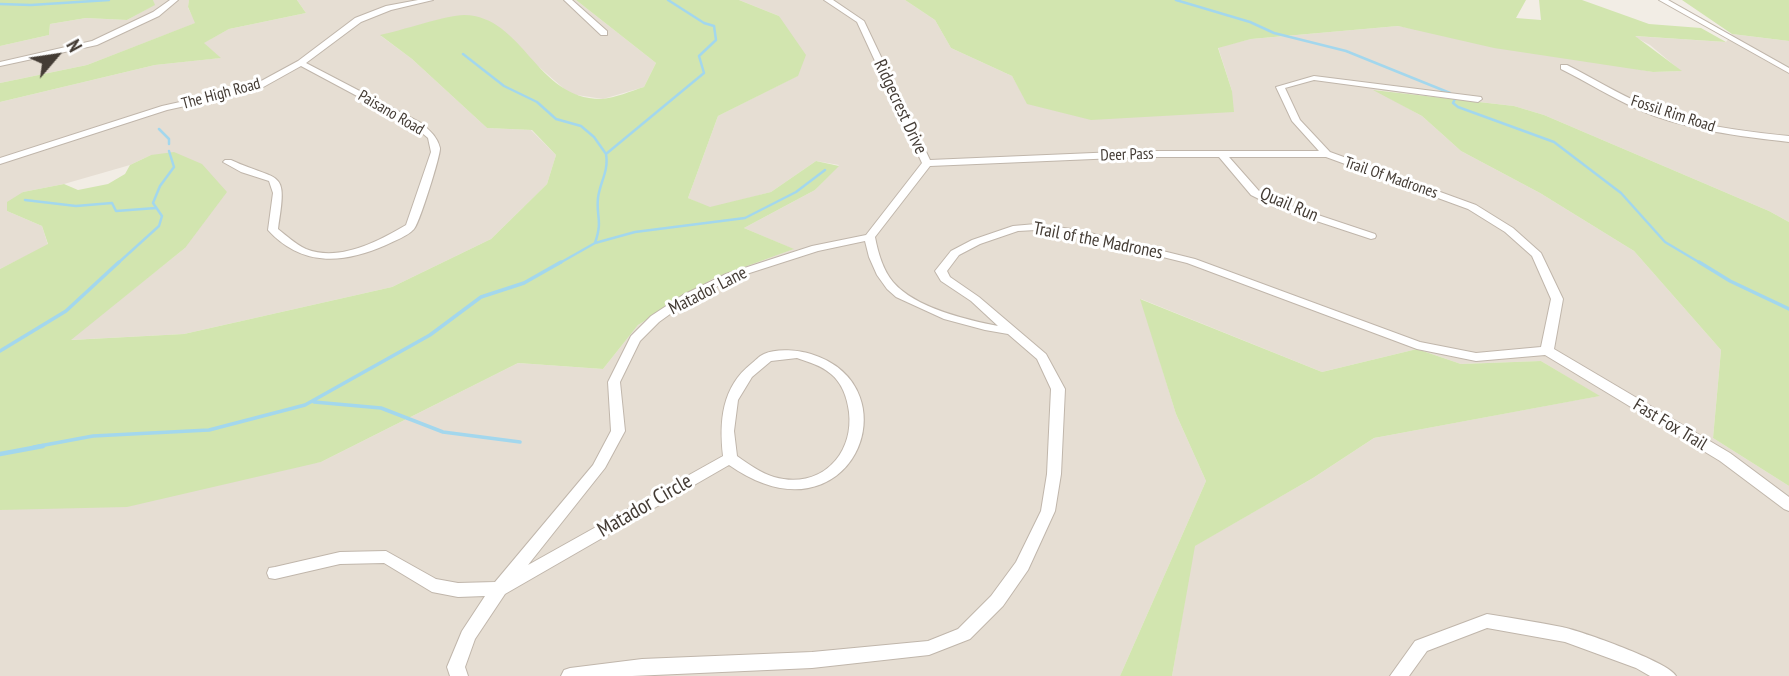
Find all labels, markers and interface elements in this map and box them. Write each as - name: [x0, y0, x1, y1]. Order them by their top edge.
- north arrow: [21, 21, 91, 91]
- text: N: [61, 36, 87, 56]
- street label: Ridgecrest Drive: [869, 56, 931, 158]
- street label: The High Road: [179, 74, 263, 114]
- street label: Paisano Road: [355, 86, 427, 140]
- street label: Fossil Rim Road: [1629, 91, 1717, 137]
- street label: Deer Pass: [1100, 144, 1154, 166]
- street label: Trail Of Madrones: [1342, 153, 1440, 203]
- street label: Quail Run: [1257, 183, 1321, 227]
- street label: Trail of the Madrones: [1031, 218, 1165, 264]
- street label: Matador Lane: [665, 262, 751, 320]
- street label: Fast Fox Trail: [1629, 395, 1711, 455]
- street label: Matador Circle: [593, 469, 697, 543]

